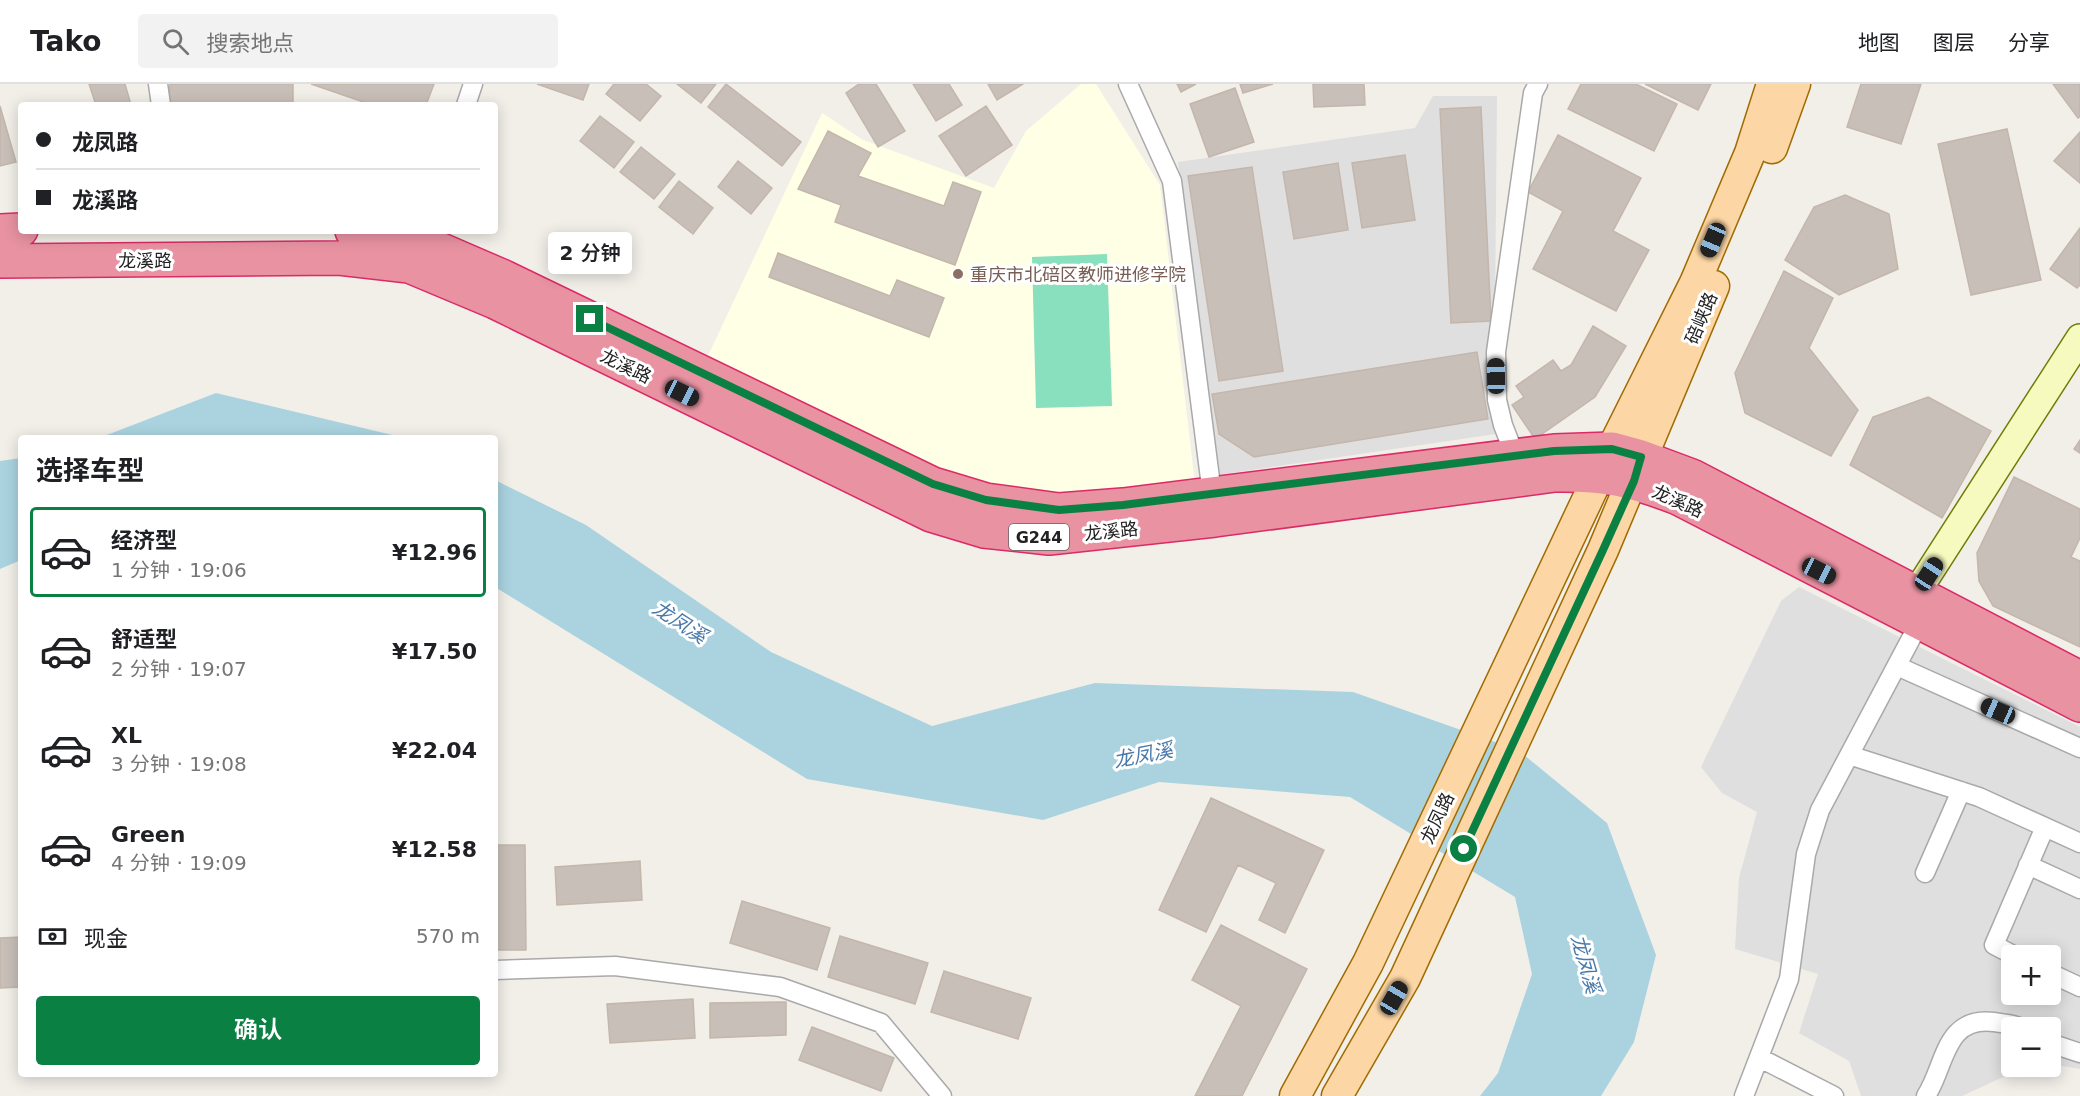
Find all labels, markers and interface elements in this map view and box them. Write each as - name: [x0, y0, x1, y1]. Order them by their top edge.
- search box: [138, 14, 558, 68]
- text: Tako: [30, 25, 102, 58]
- icon: search: [159, 25, 192, 58]
- text: 搜索地点: [207, 31, 295, 56]
- text: 地图: [1858, 31, 1900, 55]
- text: 图层: [1933, 31, 1975, 55]
- text: 分享: [2008, 31, 2050, 55]
- text: 龙凤路: [72, 130, 138, 155]
- text: 龙溪路: [72, 188, 138, 213]
- car: [1698, 220, 1728, 260]
- callout: 2 分钟: [548, 232, 632, 274]
- text: 2 分钟: [560, 241, 620, 265]
- street label: 龙溪路: [118, 250, 172, 271]
- place label: 重庆市北碚区教师进修学院: [970, 264, 1186, 285]
- marker: 重庆市北碚区教师进修学院: [951, 267, 965, 281]
- street label: 碚峡路: [1681, 289, 1721, 347]
- route end: [576, 305, 603, 332]
- street label: 龙溪路: [597, 345, 655, 387]
- car: [1487, 358, 1505, 394]
- car: [662, 377, 702, 409]
- text: 选择车型: [36, 455, 144, 486]
- street label: 龙溪路: [1649, 480, 1707, 522]
- street label: 龙溪路: [1083, 518, 1139, 544]
- road number: G244: [1009, 524, 1069, 550]
- icon: car: [39, 525, 93, 579]
- text: 经济型: [111, 528, 177, 553]
- text: ¥12.96: [392, 540, 477, 565]
- car: [1912, 554, 1946, 594]
- car: [1799, 555, 1839, 587]
- text: 1 分钟 · 19:06: [111, 558, 247, 582]
- water label: 龙凤溪: [648, 596, 713, 649]
- icon: car: [39, 624, 93, 678]
- text: 舒适型: [111, 627, 177, 652]
- text: ¥17.50: [392, 639, 477, 664]
- text: 2 分钟 · 19:07: [111, 657, 247, 681]
- car: [1978, 695, 2018, 727]
- icon: car: [39, 723, 93, 777]
- text: XL: [111, 723, 142, 748]
- water label: 龙凤溪: [1111, 737, 1177, 773]
- text: ¥22.04: [392, 738, 477, 763]
- text: 3 分钟 · 19:08: [111, 752, 247, 776]
- street label: 龙凤路: [1416, 789, 1458, 847]
- icon: car: [39, 822, 93, 876]
- text: Green: [111, 822, 185, 847]
- route start: [1450, 835, 1477, 862]
- text: ¥12.58: [392, 837, 477, 862]
- text: 4 分钟 · 19:09: [111, 851, 247, 875]
- icon: cash: [36, 920, 69, 953]
- text: 570 m: [416, 924, 480, 948]
- text: 现金: [84, 926, 128, 951]
- water label: 龙凤溪: [1566, 932, 1606, 998]
- map controls: [2001, 945, 2061, 1077]
- button: +: [2001, 945, 2061, 1005]
- car: [1377, 978, 1411, 1018]
- button: 确认: [36, 996, 480, 1065]
- button: −: [2001, 1017, 2061, 1077]

